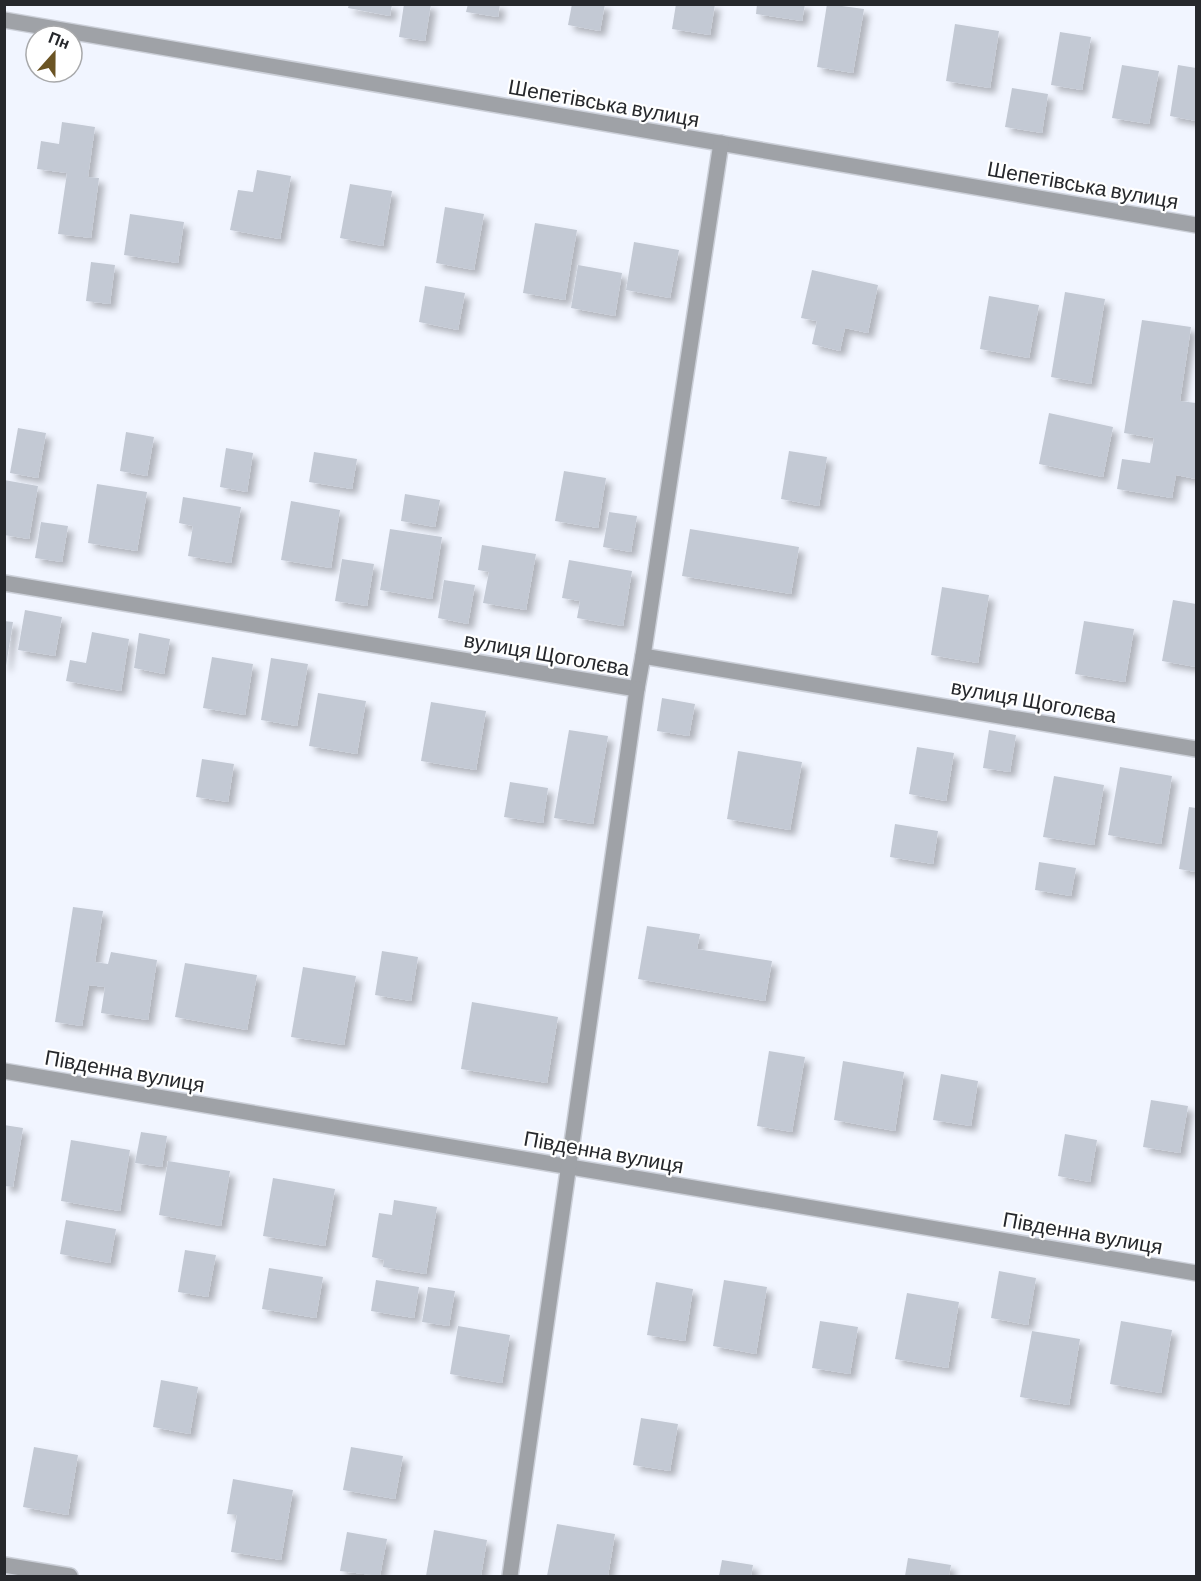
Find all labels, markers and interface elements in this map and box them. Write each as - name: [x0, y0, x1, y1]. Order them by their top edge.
- north arrow: [24, 24, 84, 84]
- text: Пн: [46, 27, 73, 52]
- street label: Шепетівська вулиця: [507, 73, 701, 131]
- street label: Шепетівська вулиця: [986, 155, 1180, 213]
- street label: вулиця Щоголєва: [462, 626, 632, 680]
- street label: вулиця Щоголєва: [949, 673, 1119, 727]
- street label: Південна вулиця: [43, 1044, 207, 1096]
- street label: Південна вулиця: [522, 1125, 686, 1177]
- street label: Південна вулиця: [1001, 1206, 1165, 1258]

